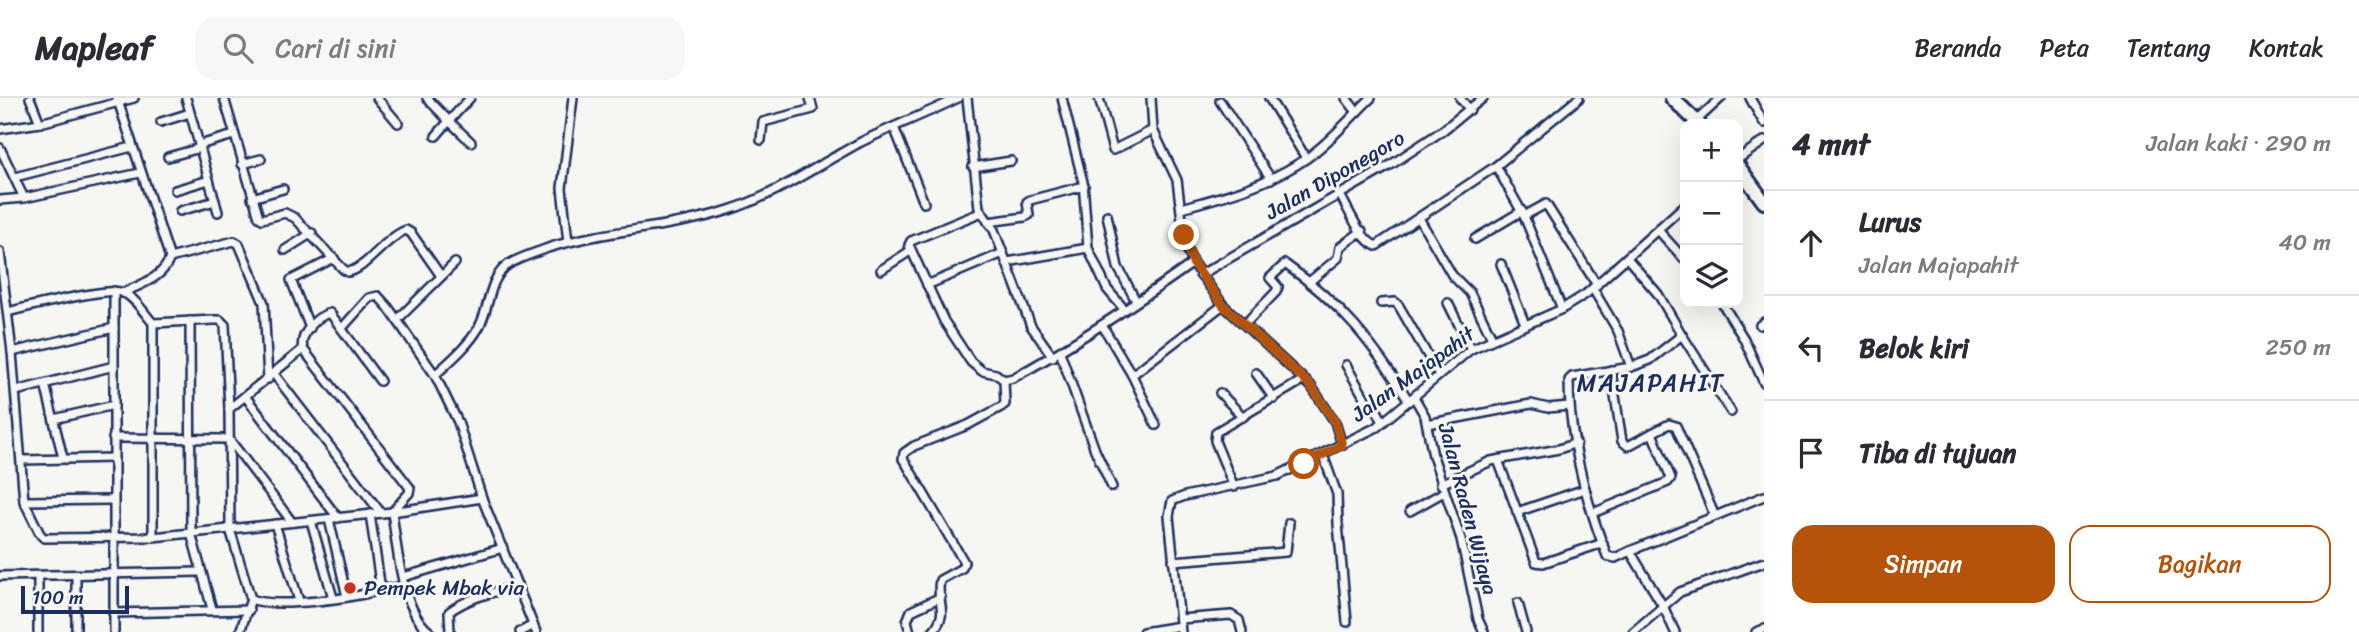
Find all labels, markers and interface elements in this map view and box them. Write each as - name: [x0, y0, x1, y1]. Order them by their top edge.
- search box: [195, 17, 685, 80]
- text: Mapleaf: [35, 19, 153, 77]
- text: Cari di sini: [275, 25, 396, 71]
- text: Beranda: [1914, 27, 2001, 69]
- text: Peta: [2039, 27, 2089, 69]
- text: Tentang: [2127, 27, 2211, 69]
- text: Kontak: [2249, 27, 2324, 69]
- icon: search: [219, 29, 257, 67]
- text: 4 mnt: [1792, 117, 1870, 171]
- street label: Jalan Diponegoro: [1257, 119, 1412, 231]
- map controls: [1680, 119, 1743, 308]
- button: +: [1680, 119, 1743, 182]
- text: Jalan kaki · 290 m: [2146, 123, 2331, 164]
- button: −: [1680, 182, 1743, 245]
- text: Lurus: [1859, 199, 1922, 245]
- route end: [1168, 219, 1199, 250]
- text: 40 m: [2278, 222, 2331, 263]
- icon: ahead: [1792, 224, 1830, 262]
- button: layers: [1680, 245, 1743, 308]
- text: Jalan Majapahit: [1859, 245, 2019, 286]
- street label: Jalan Majapahit: [1342, 315, 1484, 433]
- text: Belok kiri: [1859, 325, 1969, 371]
- text: 250 m: [2265, 327, 2331, 368]
- icon: left: [1792, 329, 1830, 367]
- district label: MAJAPAHIT: [1577, 362, 1725, 404]
- street label: Jalan Raden Wijaya: [1426, 418, 1509, 600]
- text: Tiba di tujuan: [1859, 430, 2016, 476]
- icon: arrive: [1792, 434, 1830, 472]
- route start: [1288, 448, 1319, 479]
- button: Simpan: [1792, 525, 2055, 603]
- button: Bagikan: [2069, 525, 2331, 603]
- place label: Pempek Mbak via: [364, 569, 525, 607]
- marker: Pempek Mbak via: [342, 580, 358, 596]
- text: 100 m: [32, 581, 84, 614]
- scale bar: [21, 583, 130, 615]

